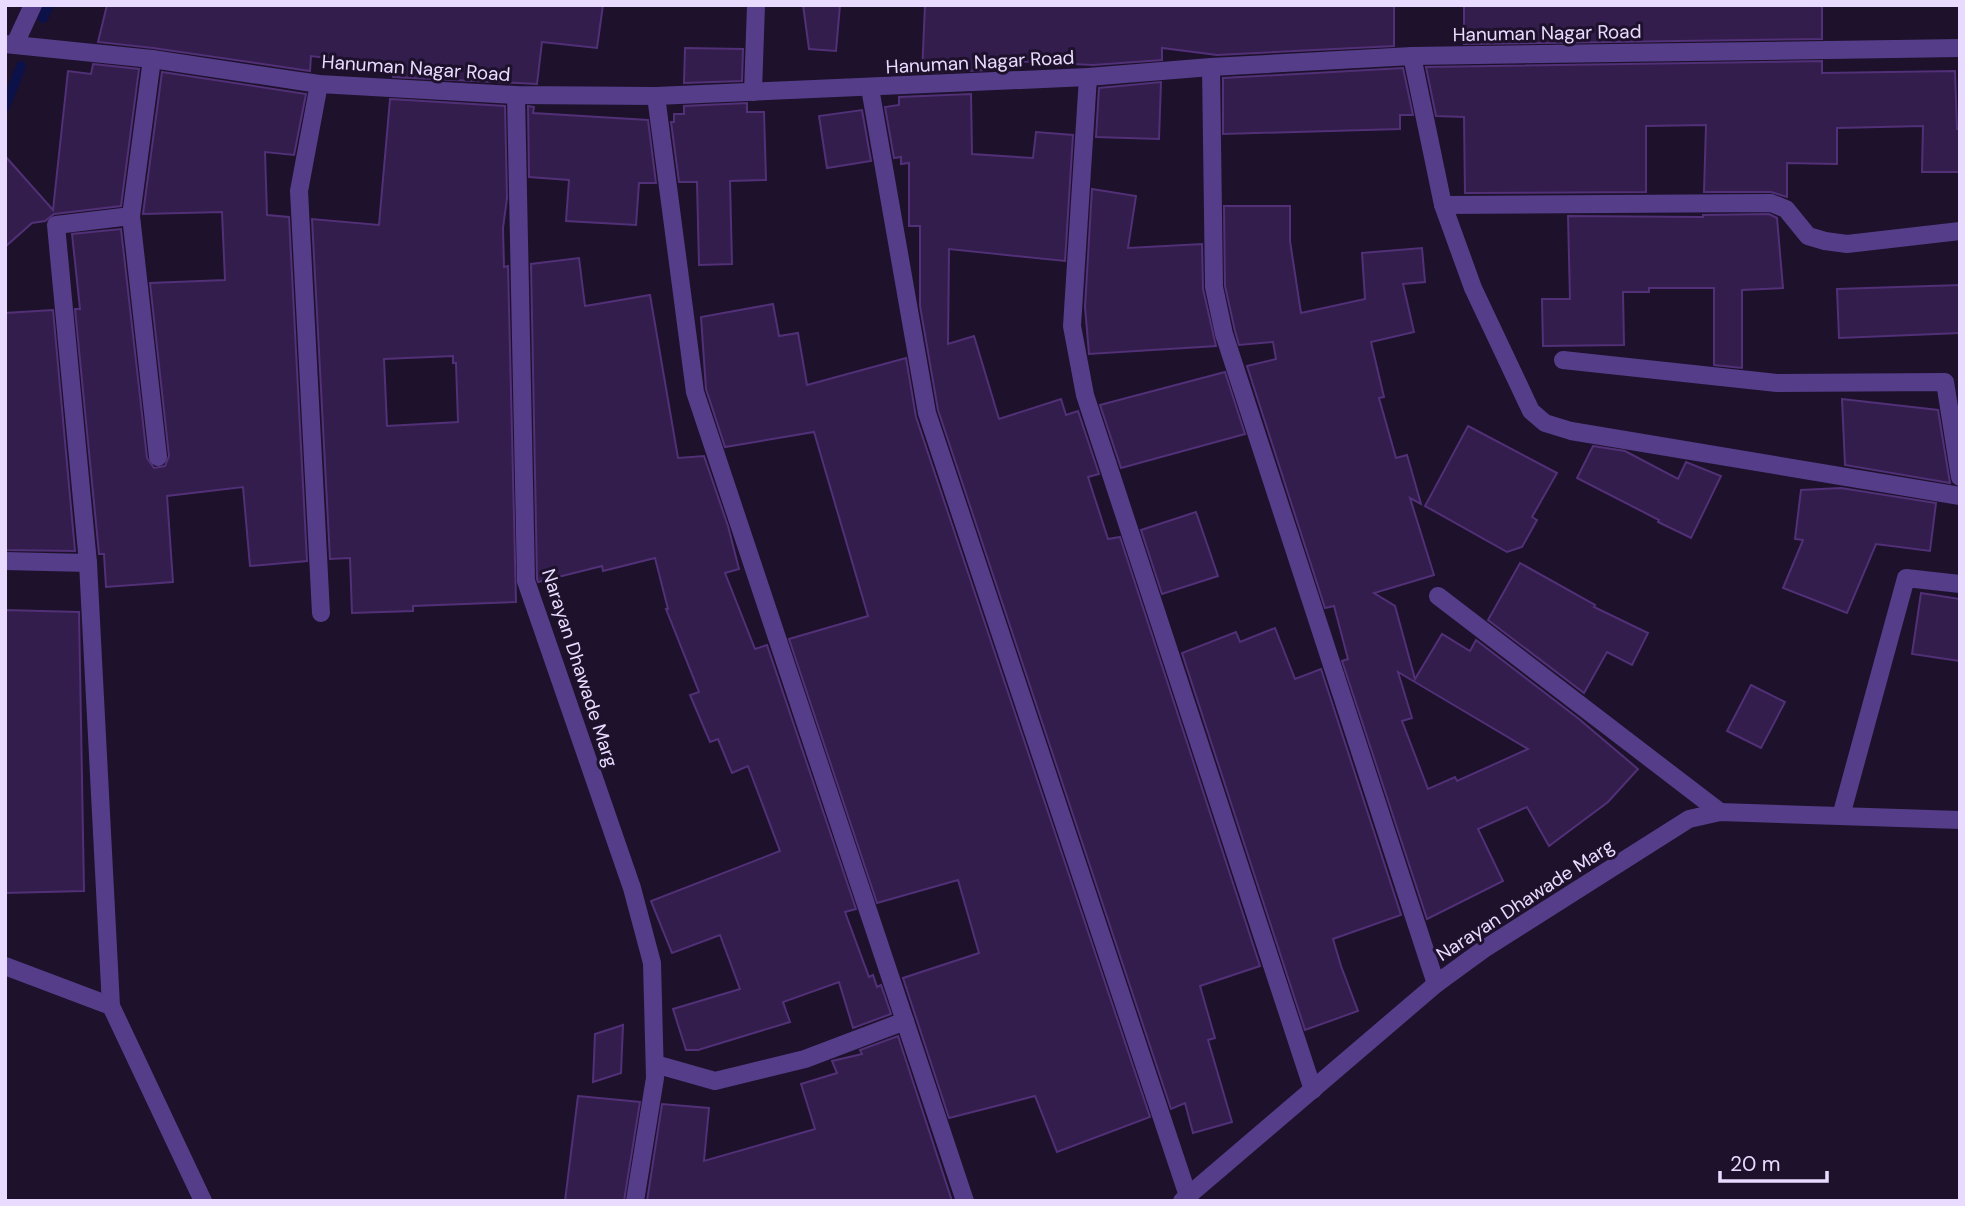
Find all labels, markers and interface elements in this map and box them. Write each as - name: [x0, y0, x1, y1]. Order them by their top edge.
- street label: Hanuman Nagar Road: [1452, 19, 1642, 47]
- street label: Hanuman Nagar Road: [885, 45, 1075, 79]
- street label: Hanuman Nagar Road: [321, 49, 511, 87]
- street label: Narayan Dhawade Marg: [536, 566, 624, 771]
- street label: Narayan Dhawade Marg: [1431, 833, 1619, 967]
- scale bar: [1720, 1140, 1827, 1184]
- text: 20 m: [1730, 1150, 1781, 1178]

